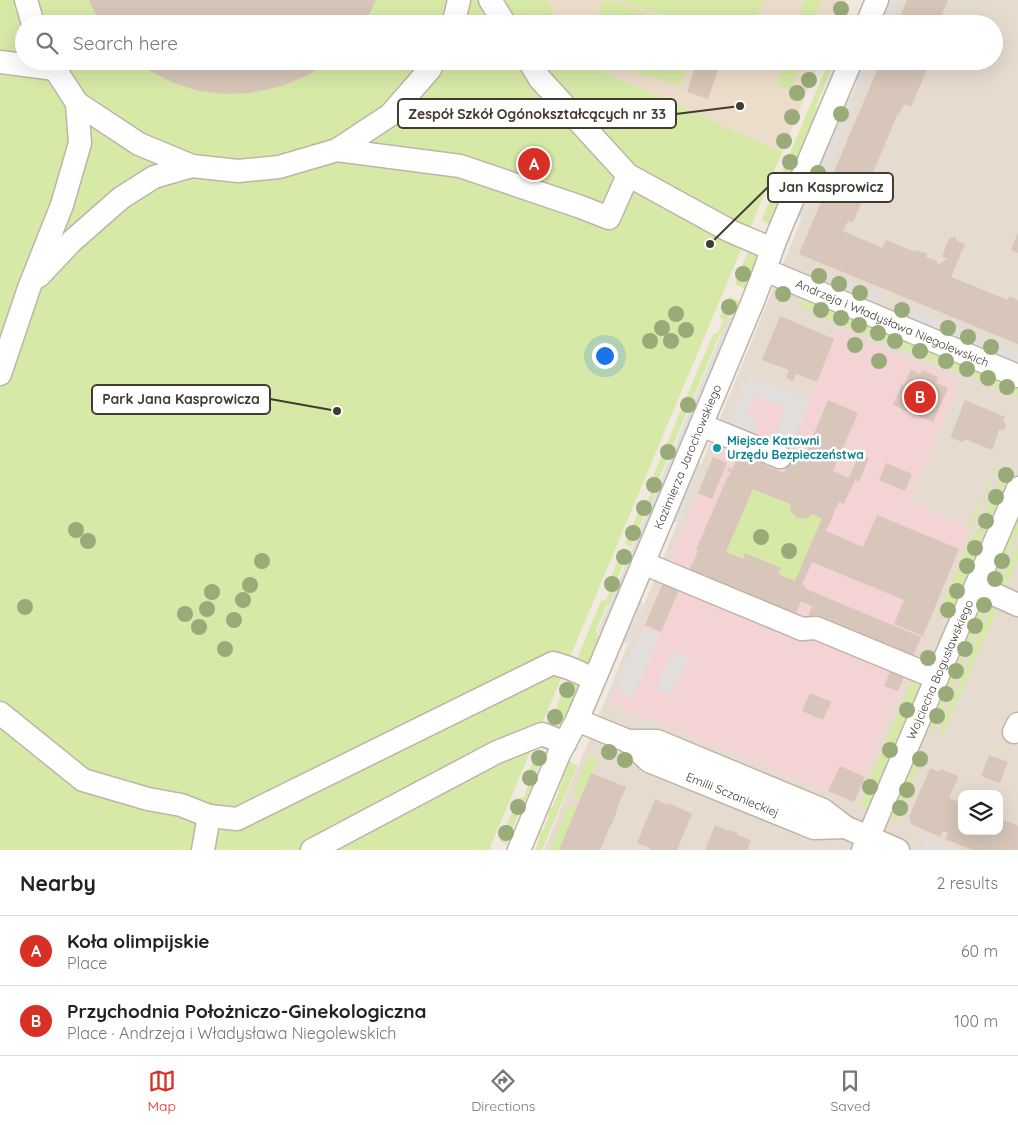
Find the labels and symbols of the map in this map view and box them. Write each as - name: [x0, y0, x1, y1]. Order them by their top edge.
- callout: Zespół Szkół Ogónokształcących nr 33: [398, 99, 676, 128]
- text: Zespół Szkół Ogónokształcących nr 33: [408, 105, 666, 123]
- pin: A: [518, 145, 550, 183]
- callout: Jan Kasprowicz: [768, 173, 893, 202]
- text: Jan Kasprowicz: [779, 178, 884, 196]
- street label: Andrzeja i Władysława Niegolewskich: [794, 276, 991, 370]
- your location: [592, 343, 618, 369]
- pin: B: [904, 378, 936, 416]
- street label: Kazimierza Jarochowskiego: [650, 382, 724, 531]
- callout: Park Jana Kasprowicza: [92, 385, 270, 414]
- text: Park Jana Kasprowicza: [102, 390, 260, 408]
- place label: Miejsce Katowni Urzędu Bezpieczeństwa: [727, 433, 864, 462]
- marker: Miejsce Katowni Urzędu Bezpieczeństwa: [711, 442, 723, 454]
- street label: Wojciecha Bogusławskiego: [903, 597, 976, 742]
- street label: Emilii Sczanieckiej: [684, 769, 781, 820]

